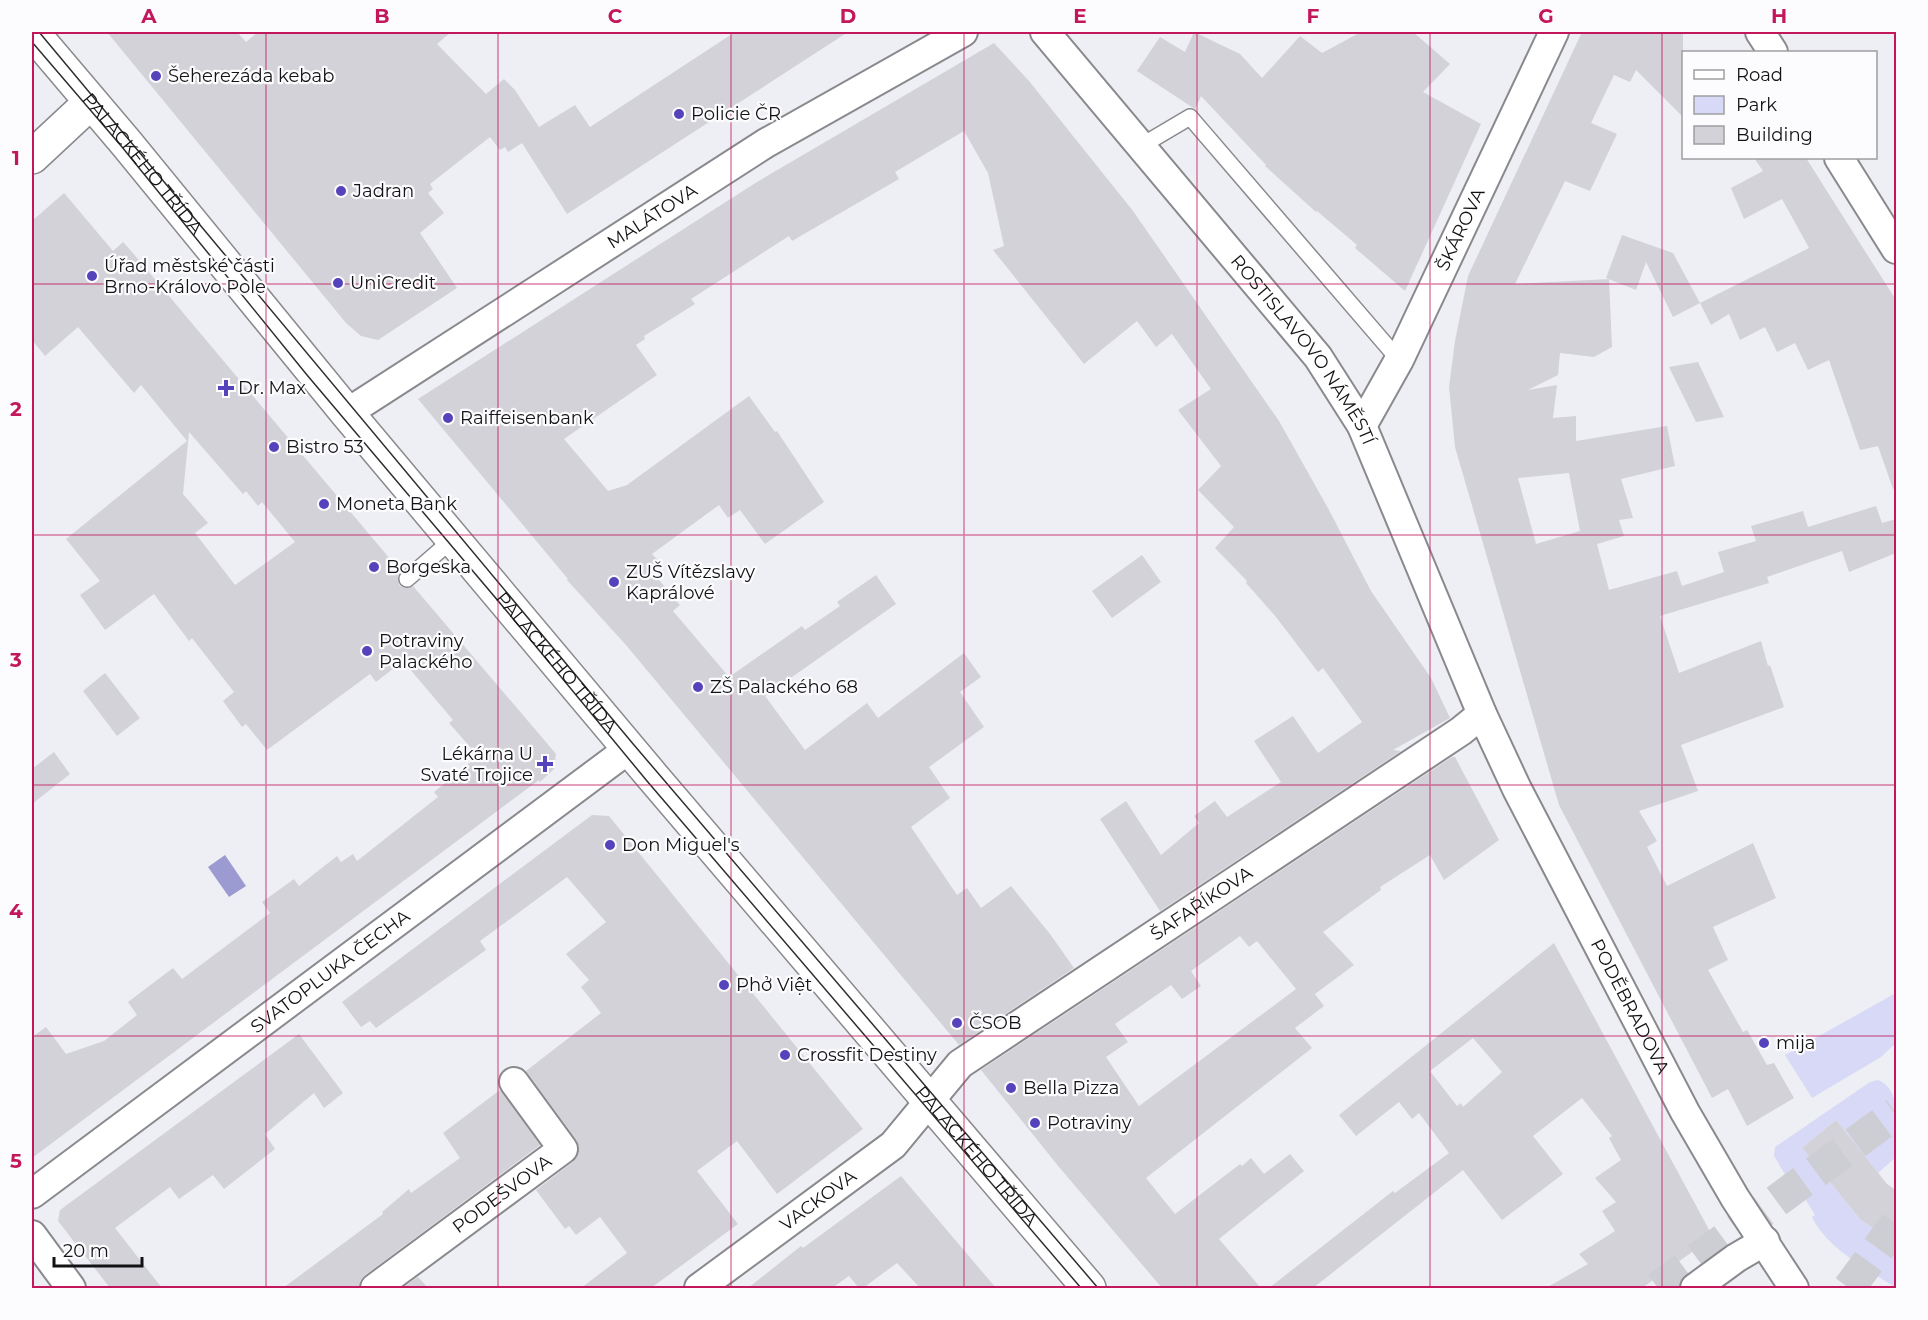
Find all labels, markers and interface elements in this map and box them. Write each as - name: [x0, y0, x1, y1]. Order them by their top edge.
- text: A: [140, 4, 157, 28]
- text: B: [374, 4, 390, 28]
- text: C: [608, 4, 623, 28]
- text: D: [840, 4, 856, 28]
- text: E: [1073, 4, 1087, 28]
- text: F: [1307, 4, 1320, 28]
- text: G: [1538, 4, 1554, 28]
- text: H: [1771, 4, 1787, 28]
- legend: [1682, 51, 1877, 159]
- text: Road: [1736, 64, 1783, 86]
- place label: Šeherezáda kebab: [168, 65, 334, 87]
- marker: Šeherezáda kebab: [149, 69, 163, 83]
- street label: PALACKÉHO TŘÍDA: [78, 89, 207, 239]
- text: Park: [1736, 94, 1777, 116]
- place label: Policie ČR: [691, 103, 781, 125]
- marker: Policie ČR: [672, 107, 686, 121]
- text: Building: [1736, 124, 1813, 146]
- text: 1: [12, 146, 20, 170]
- street label: MALÁTOVA: [603, 179, 701, 253]
- place label: Jadran: [352, 180, 414, 202]
- marker: Jadran: [334, 184, 348, 198]
- street label: ŠKÁROVA: [1432, 185, 1490, 274]
- street label: ROSTISLAVOVO NÁMĚSTÍ: [1226, 250, 1380, 449]
- place label: Úřad městské části Brno-Královo Pole: [104, 255, 275, 298]
- marker: Úřad městské části Brno-Královo Pole: [85, 269, 99, 283]
- place label: UniCredit: [350, 272, 436, 294]
- marker: UniCredit: [331, 276, 345, 290]
- place label: Dr. Max: [238, 377, 306, 399]
- marker: Dr. Max: [219, 381, 233, 395]
- text: 2: [10, 397, 22, 421]
- place label: Raiffeisenbank: [460, 407, 594, 429]
- marker: Raiffeisenbank: [441, 411, 455, 425]
- place label: Bistro 53: [286, 436, 364, 458]
- marker: Bistro 53: [267, 440, 281, 454]
- place label: Moneta Bank: [336, 493, 457, 515]
- marker: Moneta Bank: [317, 497, 331, 511]
- place label: Borgeska: [386, 556, 471, 578]
- marker: Borgeska: [367, 560, 381, 574]
- place label: ZUŠ Vítězslavy Kaprálové: [626, 561, 755, 604]
- marker: ZUŠ Vítězslavy Kaprálové: [607, 575, 621, 589]
- street label: PALACKÉHO TŘÍDA: [491, 588, 622, 737]
- place label: Potraviny Palackého: [379, 630, 472, 673]
- marker: Potraviny Palackého: [360, 644, 374, 658]
- text: 3: [9, 648, 22, 672]
- place label: ZŠ Palackého 68: [710, 676, 858, 698]
- marker: ZŠ Palackého 68: [691, 680, 705, 694]
- place label: Lékárna U Svaté Trojice: [421, 743, 533, 786]
- marker: Lékárna U Svaté Trojice: [538, 757, 552, 771]
- place label: Don Miguel's: [622, 834, 740, 856]
- marker: Don Miguel's: [603, 838, 617, 852]
- street label: ŠAFAŘÍKOVA: [1146, 862, 1257, 945]
- text: 4: [9, 899, 23, 923]
- street label: SVATOPLUKA ČECHA: [246, 905, 414, 1038]
- street label: PODĚBRADOVA: [1586, 935, 1674, 1078]
- place label: Phở Việt: [736, 974, 812, 996]
- marker: Phở Việt: [717, 978, 731, 992]
- place label: ČSOB: [969, 1012, 1022, 1034]
- marker: ČSOB: [950, 1016, 964, 1030]
- place label: mija: [1776, 1032, 1816, 1054]
- marker: mija: [1757, 1036, 1771, 1050]
- place label: Crossfit Destiny: [797, 1044, 937, 1066]
- marker: Crossfit Destiny: [778, 1048, 792, 1062]
- place label: Bella Pizza: [1023, 1077, 1119, 1099]
- marker: Bella Pizza: [1004, 1081, 1018, 1095]
- street label: PALACKÉHO TŘÍDA: [910, 1082, 1042, 1230]
- place label: Potraviny: [1047, 1112, 1132, 1134]
- marker: Potraviny: [1028, 1116, 1042, 1130]
- text: 5: [10, 1149, 22, 1173]
- street label: PODEŠVOVA: [448, 1150, 556, 1238]
- street label: VACKOVA: [776, 1165, 861, 1235]
- scale bar: [54, 1230, 142, 1268]
- text: 20 m: [63, 1240, 109, 1262]

